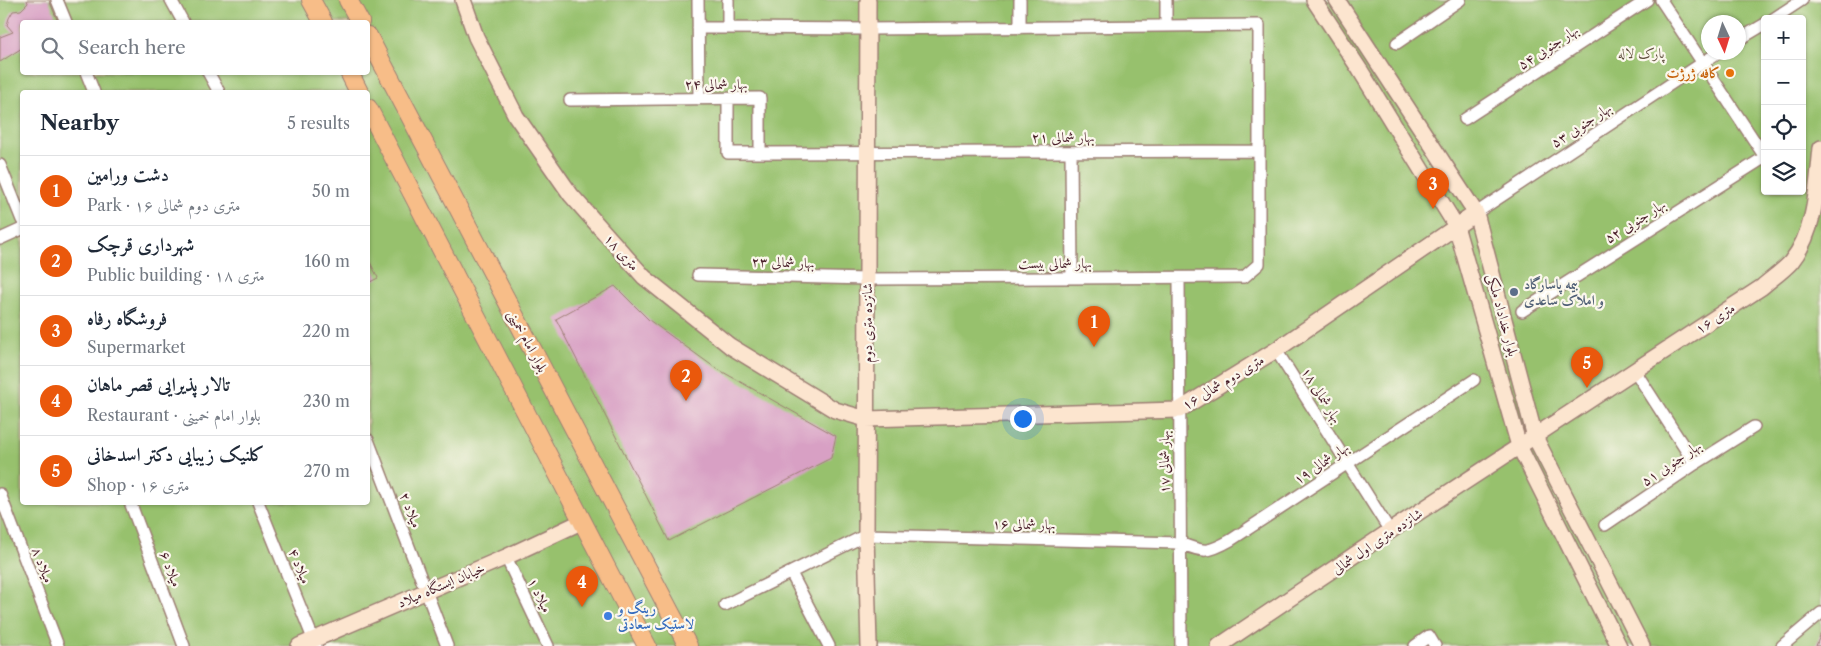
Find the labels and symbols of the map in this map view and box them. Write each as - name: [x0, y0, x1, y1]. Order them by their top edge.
- north arrow: [1701, 15, 1746, 60]
- street label: بهار جنوبی ۵۴: [1514, 21, 1582, 74]
- park label: پارک لاله: [1618, 44, 1666, 64]
- place label: کافه ژرژت: [1666, 64, 1720, 82]
- marker: کافه ژرژت: [1724, 67, 1736, 79]
- street label: بهار شمالی ۲۴: [684, 75, 748, 94]
- street label: بهار جنوبی ۵۳: [1547, 99, 1615, 152]
- street label: بهار شمالی ۲۱: [1031, 128, 1095, 147]
- pin: 3: [1417, 168, 1449, 209]
- street label: بهار جنوبی ۵۲: [1601, 195, 1670, 248]
- street label: ۱۸ متری: [601, 230, 643, 274]
- street label: بهار شمالی ۲۳: [751, 252, 815, 273]
- street label: بهار شمالی بیست: [1018, 254, 1092, 273]
- street label: بلوار خداداد ملکی: [1482, 272, 1523, 359]
- place label: بیمه پاسارگاد و املاک ساعدی: [1524, 275, 1604, 309]
- street label: شانزده متری دوم: [858, 283, 880, 363]
- marker: بیمه پاسارگاد و املاک ساعدی: [1508, 286, 1520, 298]
- street label: ۱۶ متری: [1692, 298, 1738, 338]
- street label: بلوار امام خمینی: [500, 306, 552, 378]
- pin: 1: [1078, 306, 1110, 347]
- pin: 5: [1571, 347, 1603, 388]
- street label: ۱۶ متری دوم شمالی: [1179, 350, 1269, 417]
- pin: 2: [670, 360, 702, 401]
- street label: بهار شمالی ۱۸: [1297, 363, 1346, 427]
- your location: [1010, 406, 1036, 432]
- street label: بهار شمالی ۱۷: [1155, 430, 1174, 494]
- street label: بهار جنوبی ۵۱: [1637, 436, 1705, 491]
- street label: بهار شمالی ۱۹: [1290, 438, 1353, 489]
- street label: میلاد ۲: [396, 490, 426, 530]
- street label: شانزده متری اول شمالی: [1328, 504, 1426, 578]
- street label: بهار شمالی ۱۶: [992, 514, 1056, 535]
- street label: میلاد ۸: [28, 545, 58, 585]
- street label: میلاد ۴: [285, 546, 315, 586]
- street label: میلاد ۶: [156, 549, 186, 589]
- street label: خیابان ایستگاه میلاد: [394, 558, 488, 612]
- pin: 4: [566, 566, 598, 607]
- street label: میلاد ۱: [524, 575, 556, 615]
- place label: رینگ و لاستیک سعادتی: [616, 599, 694, 633]
- marker: رینگ و لاستیک سعادتی: [602, 610, 614, 622]

